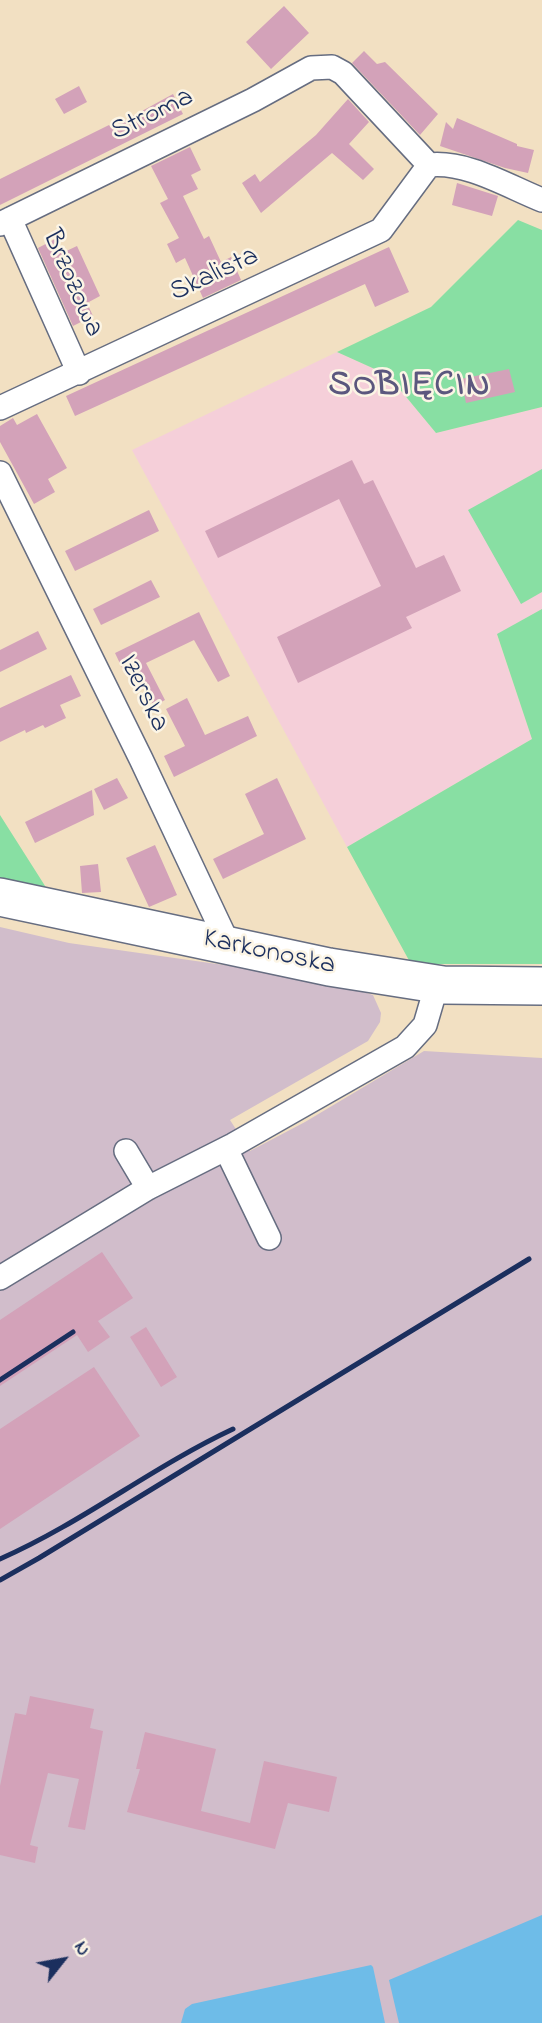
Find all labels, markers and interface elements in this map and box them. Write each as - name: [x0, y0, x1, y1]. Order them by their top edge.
- street label: Stroma: [106, 82, 200, 150]
- street label: Brzozowa: [33, 225, 109, 343]
- street label: Skalista: [165, 241, 265, 311]
- district label: SOBIĘCIN: [329, 367, 491, 409]
- street label: Izerska: [109, 650, 175, 738]
- street label: Karkonoska: [200, 924, 338, 984]
- north arrow: [28, 1925, 98, 1995]
- text: N: [67, 1936, 96, 1961]

